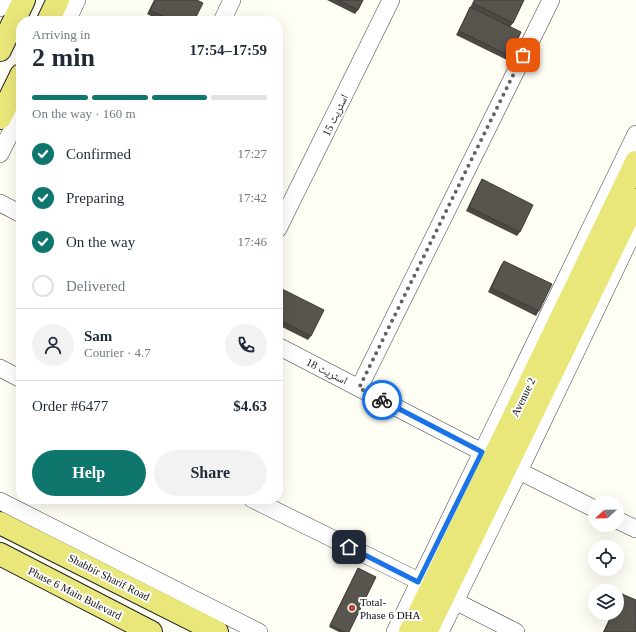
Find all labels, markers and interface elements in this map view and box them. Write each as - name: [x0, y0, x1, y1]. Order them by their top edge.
- text: Arriving in: [32, 27, 90, 42]
- pin: [506, 38, 540, 72]
- text: 17:54–17:59: [190, 42, 267, 58]
- text: 2 min: [32, 43, 95, 72]
- icon: bag: [512, 44, 534, 66]
- street label: اسٹریٹ 15: [320, 92, 350, 138]
- text: On the way · 160 m: [32, 106, 136, 121]
- icon: check: [32, 143, 54, 165]
- text: Confirmed: [66, 146, 131, 162]
- text: 17:27: [237, 146, 267, 161]
- icon: check: [32, 187, 54, 209]
- text: Preparing: [66, 190, 124, 206]
- text: 17:42: [237, 190, 267, 205]
- icon: check: [32, 231, 54, 253]
- text: On the way: [66, 234, 135, 250]
- text: 17:46: [237, 234, 267, 249]
- text: Delivered: [66, 278, 125, 294]
- button: person: [32, 324, 74, 366]
- button: phone: [225, 324, 267, 366]
- text: Sam: [84, 328, 112, 344]
- text: Courier · 4.7: [84, 345, 151, 360]
- street label: اسٹریٹ 18: [304, 355, 350, 387]
- street label: Avenue 2: [508, 376, 538, 418]
- courier: [362, 380, 402, 420]
- icon: bike: [371, 389, 393, 411]
- text: Order #6477: [32, 398, 108, 414]
- text: $4.63: [233, 398, 267, 414]
- button: Help: [32, 450, 146, 496]
- button: Share: [154, 450, 267, 496]
- north arrow: [588, 496, 624, 532]
- map controls: [588, 496, 624, 620]
- pin: [332, 530, 366, 564]
- icon: home: [338, 536, 360, 558]
- button: locate: [588, 540, 624, 576]
- street label: Shabbir Sharif Road: [66, 551, 152, 603]
- street label: Phase 6 Main Bulevard: [26, 564, 124, 622]
- button: layers: [588, 584, 624, 620]
- place label: Total- Phase 6 DHA: [360, 596, 421, 621]
- marker: Total- Phase 6 DHA: [347, 603, 357, 613]

